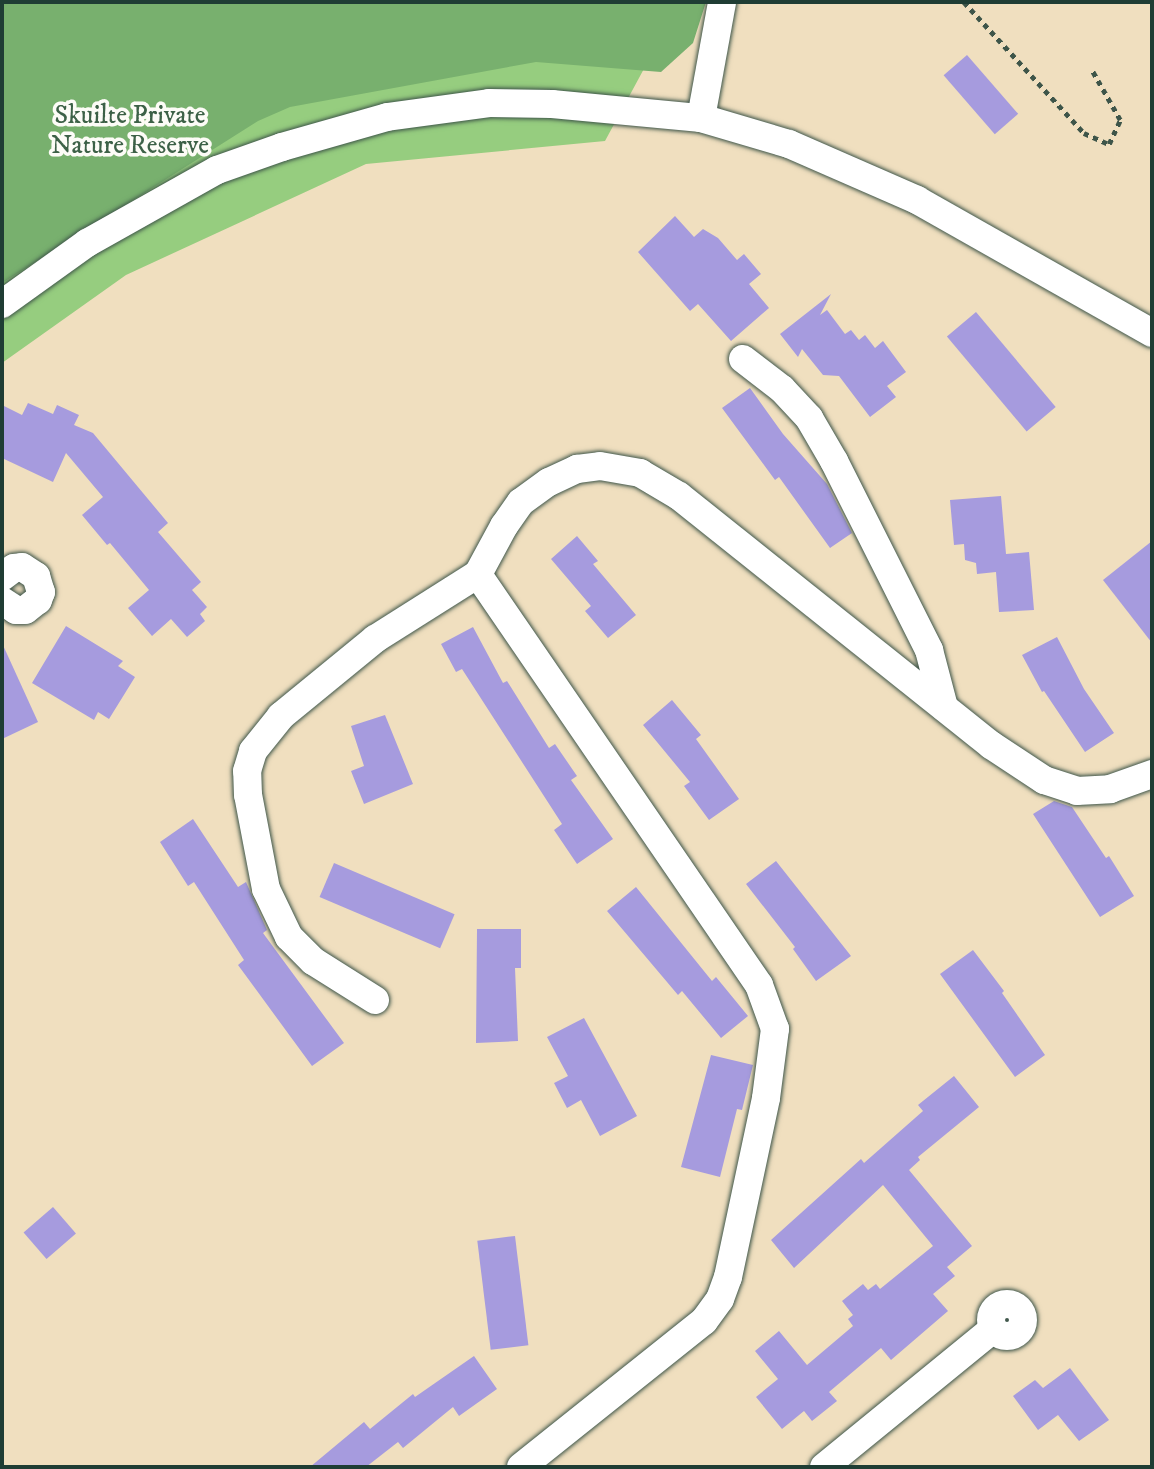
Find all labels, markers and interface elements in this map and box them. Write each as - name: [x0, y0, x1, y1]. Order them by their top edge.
- park label: Skuilte Private Nature Reserve: [51, 100, 209, 162]

